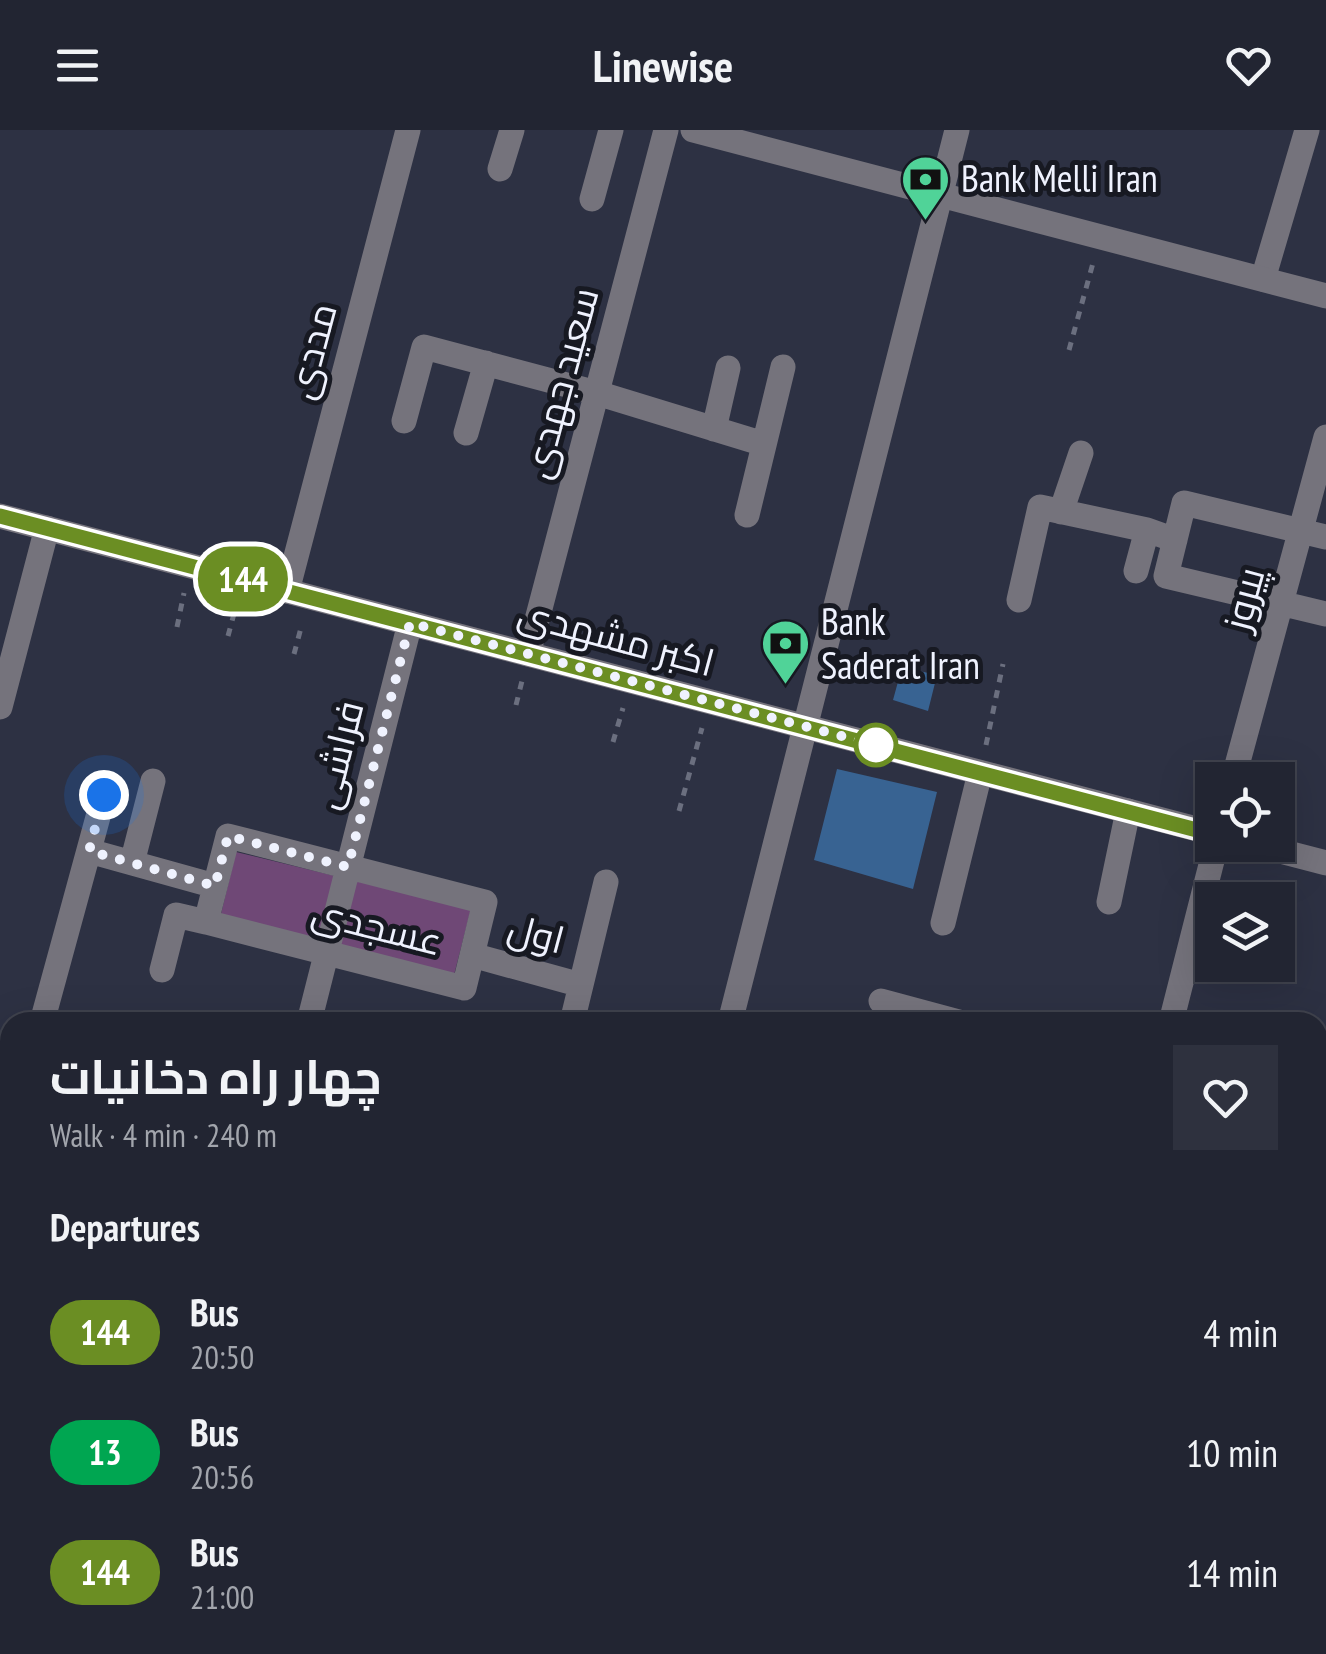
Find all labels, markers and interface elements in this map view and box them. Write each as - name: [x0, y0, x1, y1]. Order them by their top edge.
- text: Linewise: [593, 36, 733, 94]
- icon: menu: [50, 38, 105, 93]
- icon: heart: [1221, 38, 1276, 93]
- bank icon: Bank Melli Iran: [900, 153, 952, 221]
- place label: Bank Melli Iran: [961, 153, 1158, 202]
- street label: سعید جهدی: [511, 282, 609, 483]
- street label: مددی: [274, 297, 347, 404]
- line badge: 144: [186, 546, 300, 612]
- text: 144: [218, 556, 268, 602]
- street label: پیروز: [1210, 562, 1276, 638]
- street label: اکبر مشهدی: [513, 587, 720, 686]
- place label: Bank Saderat Iran: [821, 596, 980, 689]
- bank icon: Bank Saderat Iran: [760, 618, 812, 686]
- street label: فراشی: [300, 695, 374, 814]
- unlabelled marker: [855, 724, 897, 766]
- map controls: [1195, 762, 1295, 982]
- button: locate: [1195, 762, 1295, 862]
- your location: [79, 770, 129, 820]
- button: layers: [1195, 882, 1295, 982]
- street label: عسجدی: [307, 886, 448, 965]
- street label: اول: [503, 902, 570, 963]
- text: چهار راه دخانیات: [50, 1045, 382, 1107]
- button: heart: [1173, 1045, 1278, 1150]
- text: Walk · 4 min · 240 m: [50, 1114, 277, 1156]
- text: Departures: [50, 1202, 200, 1251]
- text: Bus: [190, 1287, 239, 1336]
- text: 4 min: [1203, 1308, 1278, 1357]
- text: 144: [80, 1309, 130, 1355]
- text: 20:50: [190, 1336, 254, 1378]
- text: Bus: [190, 1407, 239, 1456]
- text: 10 min: [1186, 1428, 1278, 1477]
- text: 13: [88, 1429, 122, 1475]
- text: 20:56: [190, 1456, 254, 1498]
- text: Bus: [190, 1527, 239, 1576]
- text: 14 min: [1186, 1548, 1278, 1597]
- text: 144: [80, 1549, 130, 1595]
- text: 21:00: [190, 1576, 254, 1618]

